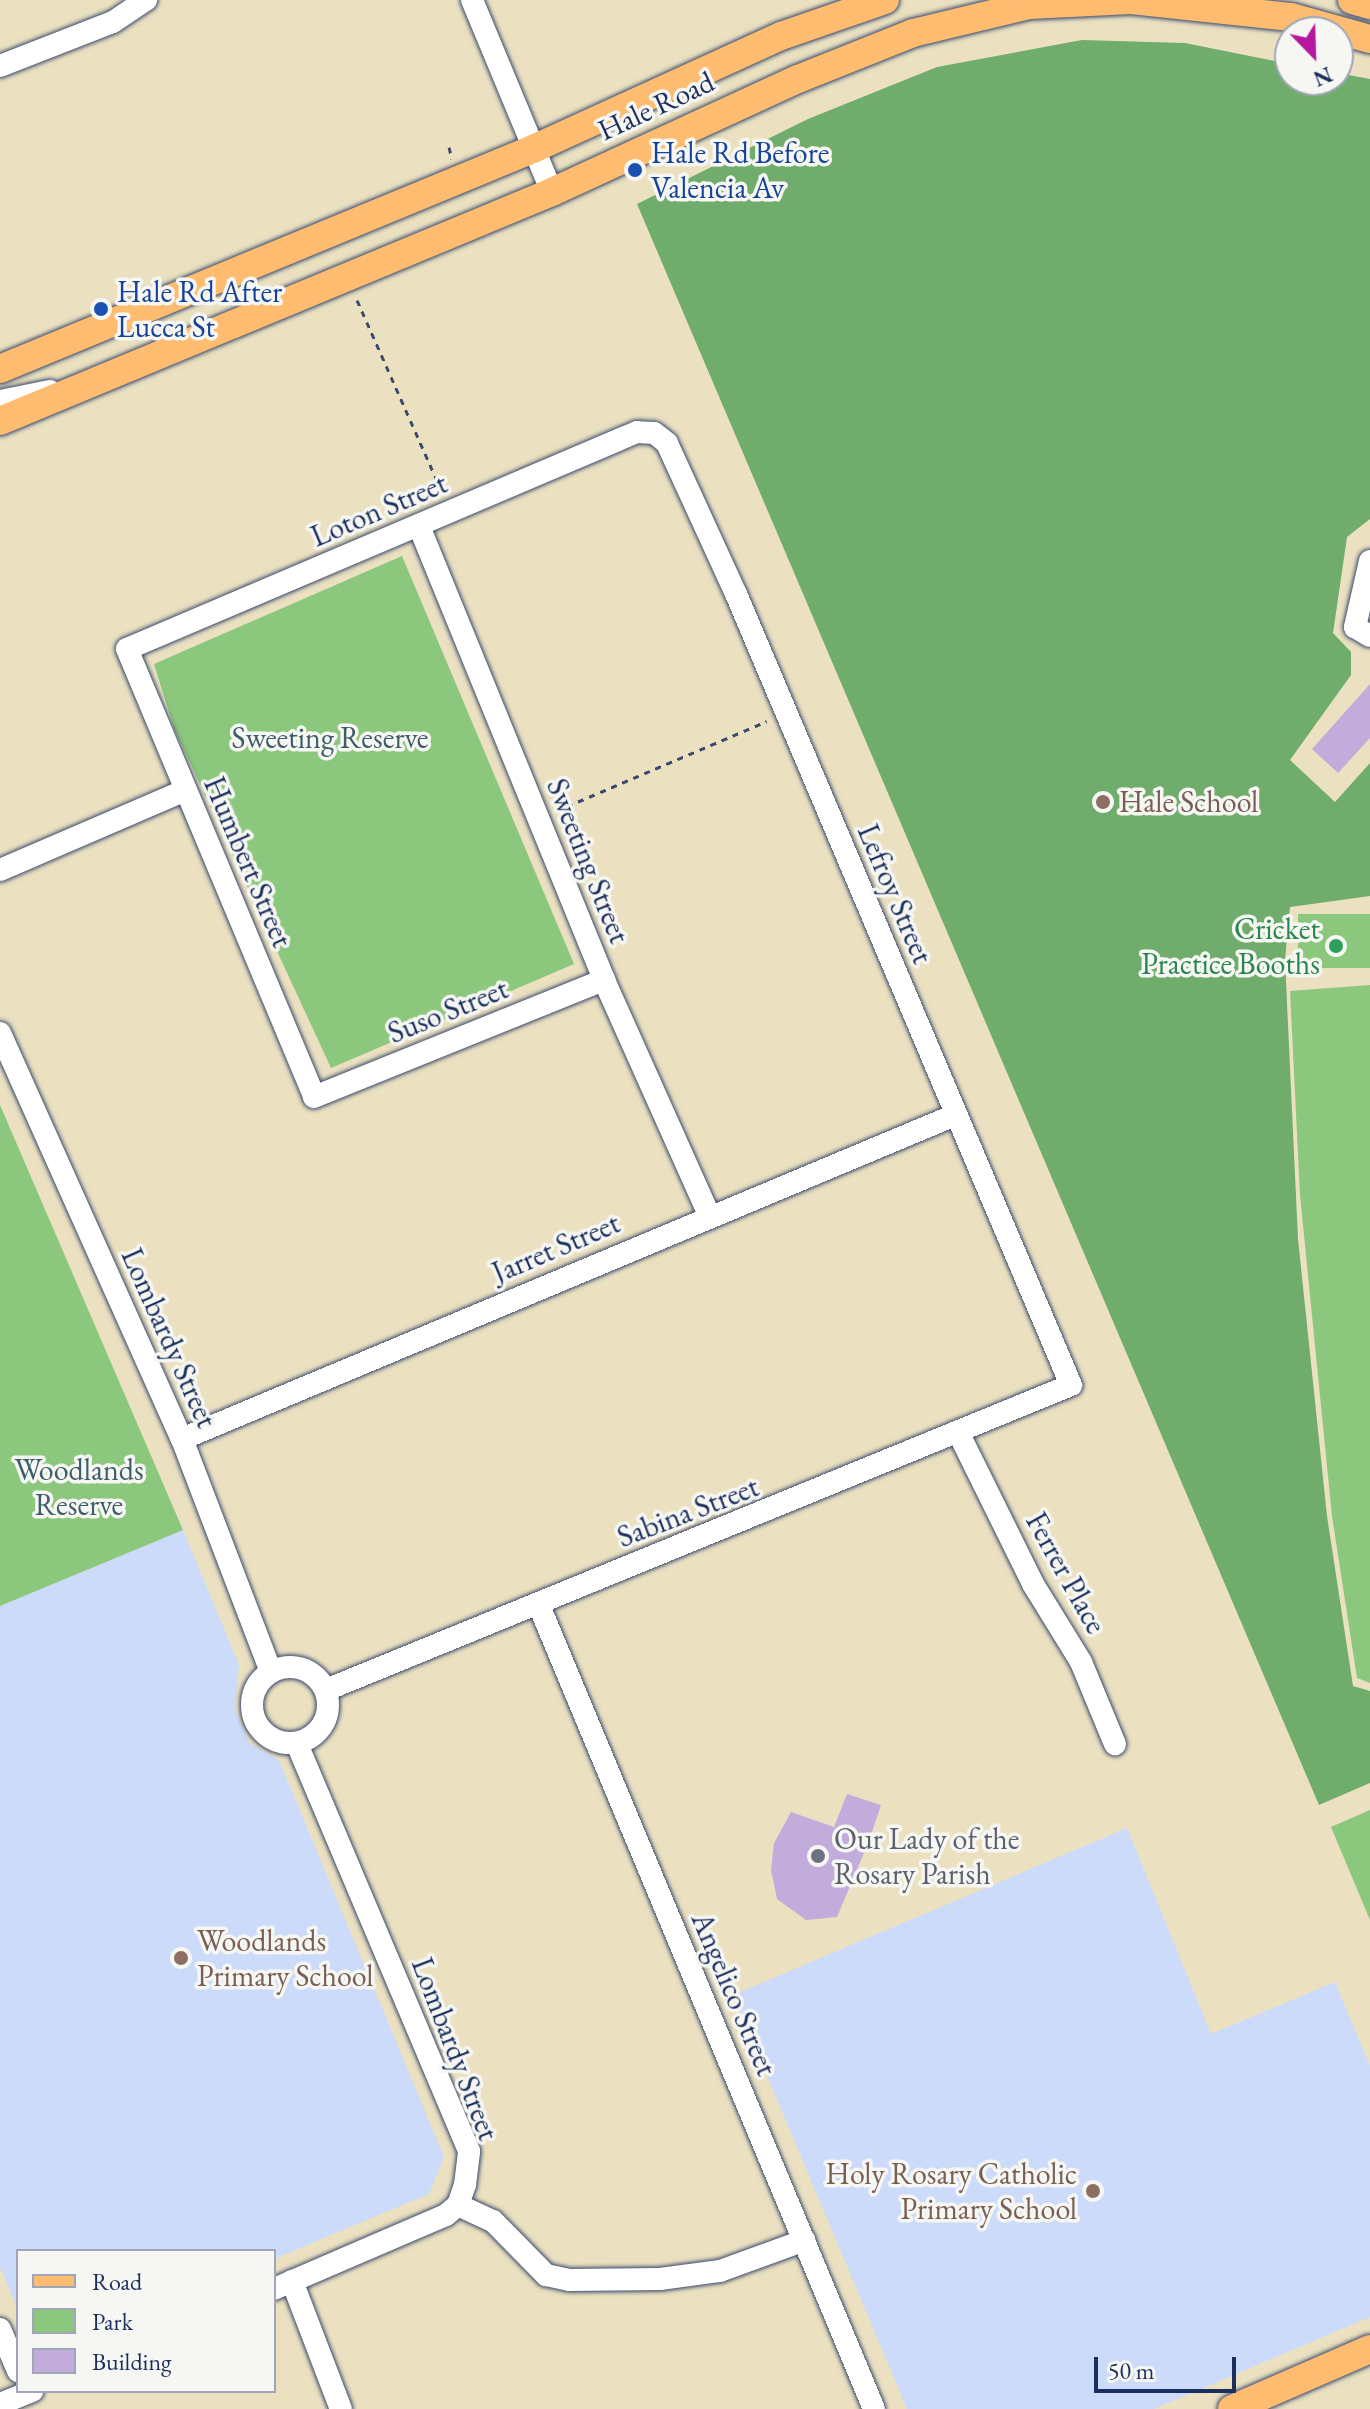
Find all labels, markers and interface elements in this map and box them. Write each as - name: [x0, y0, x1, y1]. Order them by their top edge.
- north arrow: [1274, 16, 1354, 96]
- text: N: [1309, 60, 1337, 94]
- street label: Hale Road: [592, 63, 720, 149]
- place label: Hale Rd Before Valencia Av: [651, 135, 829, 206]
- marker: Hale Rd Before Valencia Av: [626, 161, 644, 179]
- place label: Hale Rd After Lucca St: [117, 274, 282, 344]
- marker: Hale Rd After Lucca St: [92, 300, 110, 318]
- street label: Loton Street: [306, 465, 452, 555]
- park label: Sweeting Reserve: [231, 720, 429, 756]
- street label: Humbert Street: [196, 771, 300, 953]
- street label: Sweeting Street: [539, 773, 637, 949]
- place label: Hale School: [1119, 784, 1258, 820]
- marker: Hale School: [1094, 793, 1112, 811]
- street label: Lefroy Street: [850, 819, 940, 969]
- place label: Cricket Practice Booths: [1141, 911, 1320, 982]
- marker: Cricket Practice Booths: [1327, 937, 1345, 955]
- street label: Suso Street: [383, 971, 513, 1051]
- street label: Jarret Street: [487, 1205, 625, 1291]
- street label: Lombardy Street: [113, 1243, 225, 1433]
- park label: Woodlands Reserve: [14, 1452, 144, 1522]
- street label: Sabina Street: [612, 1469, 764, 1555]
- street label: Ferrer Place: [1018, 1506, 1114, 1640]
- place label: Our Lady of the Rosary Parish: [834, 1821, 1019, 1892]
- marker: Our Lady of the Rosary Parish: [809, 1847, 827, 1865]
- street label: Angelico Street: [683, 1907, 785, 2081]
- place label: Woodlands Primary School: [197, 1923, 373, 1994]
- marker: Woodlands Primary School: [172, 1949, 190, 1967]
- street label: Lombardy Street: [404, 1953, 506, 2145]
- place label: Holy Rosary Catholic Primary School: [826, 2156, 1077, 2226]
- marker: Holy Rosary Catholic Primary School: [1084, 2182, 1102, 2200]
- legend: [16, 2249, 276, 2393]
- text: Road: [92, 2266, 142, 2297]
- text: Park: [92, 2306, 133, 2337]
- scale bar: [1098, 2341, 1240, 2391]
- text: Building: [92, 2346, 172, 2377]
- text: 50 m: [1108, 2355, 1155, 2386]

